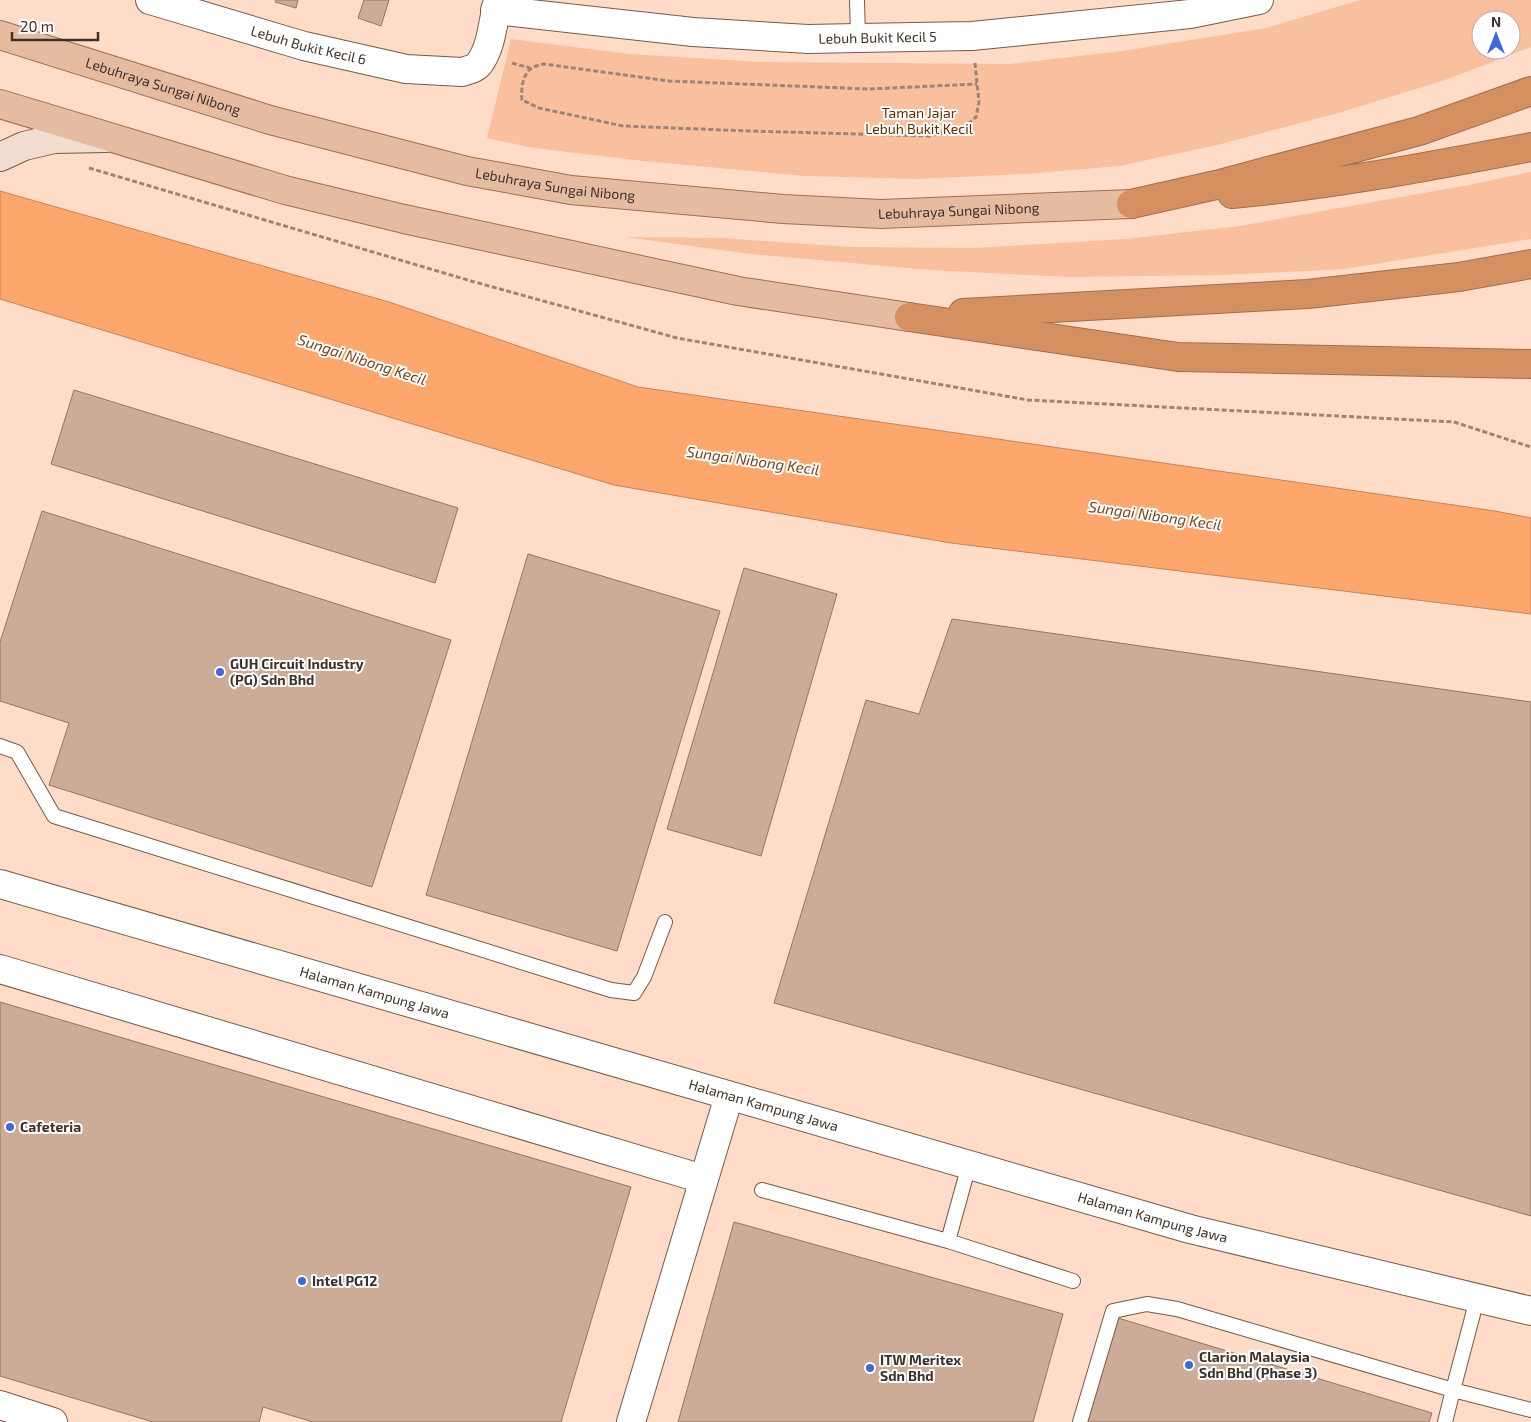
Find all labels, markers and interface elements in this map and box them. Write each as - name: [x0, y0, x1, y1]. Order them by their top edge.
- scale bar: [12, 10, 99, 42]
- north arrow: [1471, 10, 1521, 60]
- text: N: [1491, 13, 1501, 30]
- text: 20 m: [20, 17, 54, 35]
- street label: Lebuh Bukit Kecil 6: [249, 22, 368, 68]
- street label: Lebuh Bukit Kecil 5: [818, 28, 937, 47]
- street label: Lebuhraya Sungai Nibong: [84, 54, 243, 118]
- park label: Taman Jajar Lebuh Bukit Kecil: [865, 104, 974, 137]
- street label: Lebuhraya Sungai Nibong: [474, 164, 636, 204]
- street label: Lebuhraya Sungai Nibong: [878, 199, 1040, 222]
- water label: Sungai Nibong Kecil: [296, 330, 429, 388]
- water label: Sungai Nibong Kecil: [686, 442, 821, 478]
- water label: Sungai Nibong Kecil: [1088, 497, 1223, 533]
- place label: GUH Circuit Industry (PG) Sdn Bhd: [230, 655, 364, 688]
- marker: GUH Circuit Industry (PG) Sdn Bhd: [214, 666, 226, 678]
- street label: Halaman Kampung Jawa: [298, 962, 451, 1022]
- street label: Halaman Kampung Jawa: [687, 1075, 840, 1135]
- place label: Cafeteria: [20, 1118, 81, 1135]
- marker: Cafeteria: [4, 1121, 16, 1133]
- street label: Halaman Kampung Jawa: [1076, 1188, 1229, 1246]
- place label: Intel PG12: [312, 1272, 377, 1289]
- marker: Intel PG12: [296, 1275, 308, 1287]
- place label: Clarion Malaysia Sdn Bhd (Phase 3): [1199, 1348, 1317, 1381]
- place label: ITW Meritex Sdn Bhd: [880, 1351, 961, 1384]
- marker: Clarion Malaysia Sdn Bhd (Phase 3): [1183, 1359, 1195, 1371]
- marker: ITW Meritex Sdn Bhd: [864, 1362, 876, 1374]

